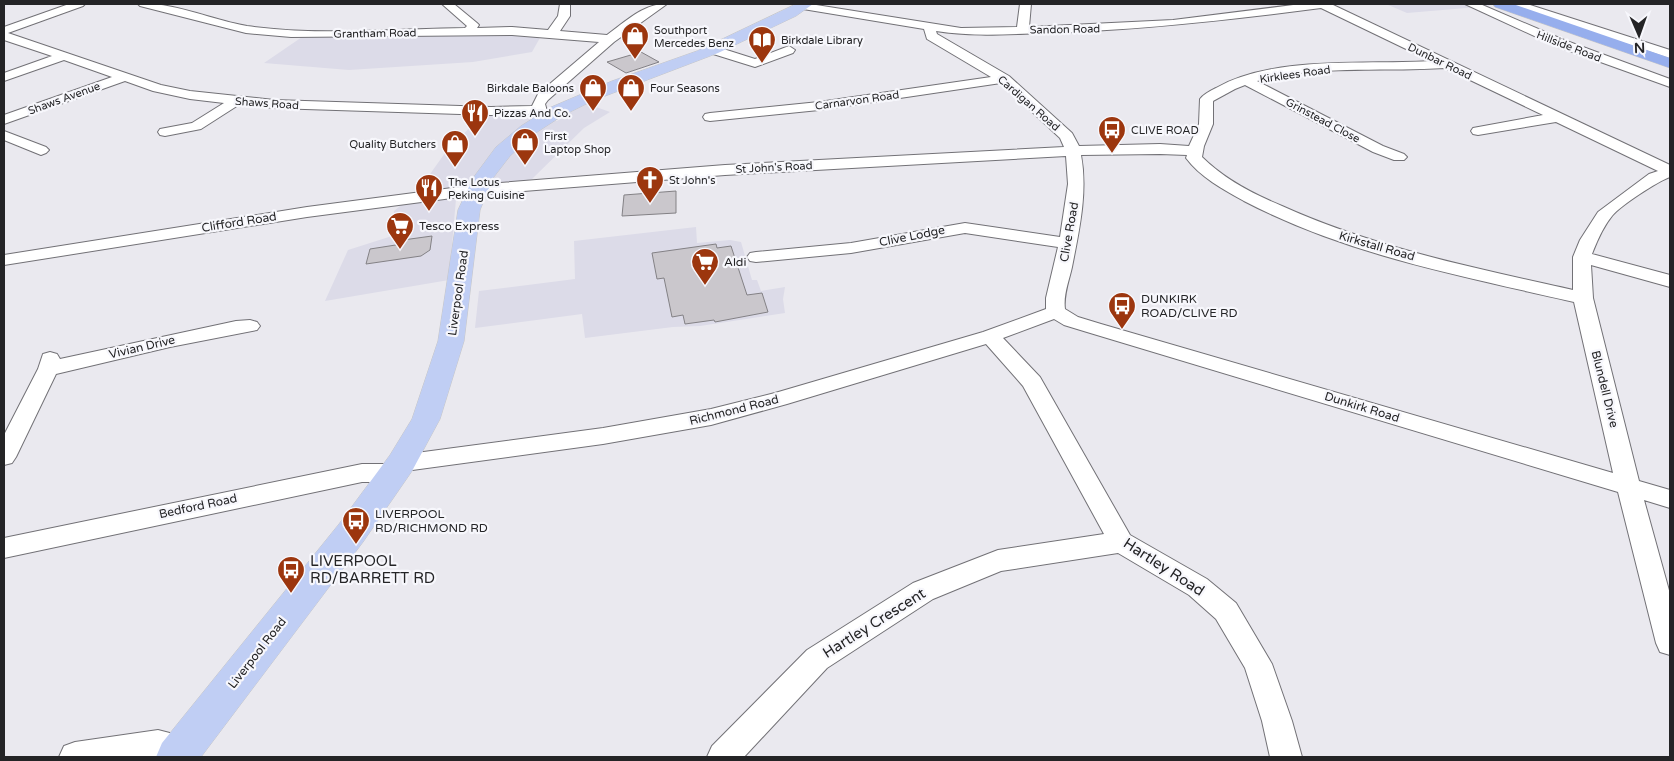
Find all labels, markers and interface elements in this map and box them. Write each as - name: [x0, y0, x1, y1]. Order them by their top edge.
- north arrow: [1614, 10, 1664, 60]
- shop icon: Southport Mercedes Benz: [620, 21, 650, 60]
- street label: Sandon Road: [1030, 22, 1100, 37]
- place label: Southport Mercedes Benz: [654, 24, 735, 50]
- library icon: Birkdale Library: [747, 25, 777, 64]
- street label: Grantham Road: [333, 26, 417, 41]
- street label: Hillside Road: [1535, 28, 1603, 65]
- place label: Birkdale Library: [781, 34, 863, 47]
- text: N: [1634, 39, 1645, 56]
- street label: Dunbar Road: [1406, 40, 1474, 83]
- street label: Kirklees Road: [1259, 63, 1331, 86]
- shop icon: Birkdale Baloons: [578, 73, 608, 112]
- shop icon: Four Seasons: [616, 73, 646, 112]
- street label: Cardigan Road: [995, 73, 1062, 134]
- street label: Shaws Avenue: [26, 79, 102, 118]
- place label: Birkdale Baloons: [487, 82, 574, 95]
- place label: Four Seasons: [650, 82, 720, 95]
- street label: Carnarvon Road: [814, 88, 900, 113]
- street label: Shaws Road: [235, 95, 299, 112]
- street label: Grinstead Close: [1283, 95, 1362, 145]
- restaurant icon: Pizzas And Co.: [460, 98, 490, 137]
- place label: Pizzas And Co.: [494, 107, 571, 120]
- bus stop icon: CLIVE ROAD: [1097, 115, 1127, 154]
- place label: CLIVE ROAD: [1131, 124, 1199, 137]
- shop icon: First Laptop Shop: [510, 127, 540, 166]
- shop icon: Quality Butchers: [440, 129, 470, 168]
- place label: First Laptop Shop: [544, 130, 611, 156]
- place label: Quality Butchers: [349, 138, 436, 151]
- street label: St John's Road: [735, 159, 813, 176]
- church icon: St John's: [635, 165, 665, 204]
- restaurant icon: The Lotus Peking Cuisine: [414, 173, 444, 212]
- place label: St John's: [669, 174, 716, 187]
- place label: The Lotus Peking Cuisine: [448, 176, 525, 202]
- street label: Clive Road: [1057, 201, 1081, 263]
- street label: Clifford Road: [200, 209, 278, 235]
- supermarket icon: Tesco Express: [385, 211, 415, 250]
- place label: Tesco Express: [419, 219, 500, 233]
- street label: Clive Lodge: [878, 223, 946, 249]
- street label: Kirkstall Road: [1337, 228, 1417, 264]
- supermarket icon: Aldi: [690, 247, 720, 286]
- street label: Liverpool Road: [445, 249, 471, 337]
- place label: Aldi: [724, 255, 746, 269]
- bus stop icon: DUNKIRK ROAD/CLIVE RD: [1107, 291, 1137, 330]
- place label: DUNKIRK ROAD/CLIVE RD: [1141, 292, 1238, 320]
- street label: Vivian Drive: [108, 333, 177, 361]
- street label: Blundell Drive: [1589, 349, 1621, 429]
- street label: Dunkirk Road: [1323, 389, 1401, 425]
- street label: Richmond Road: [688, 392, 780, 428]
- street label: Bedford Road: [158, 491, 238, 521]
- bus stop icon: LIVERPOOL RD/RICHMOND RD: [341, 506, 371, 545]
- place label: LIVERPOOL RD/RICHMOND RD: [375, 507, 488, 535]
- street label: Hartley Road: [1120, 534, 1208, 600]
- place label: LIVERPOOL RD/BARRETT RD: [310, 552, 435, 587]
- bus stop icon: LIVERPOOL RD/BARRETT RD: [276, 555, 306, 594]
- street label: Hartley Crescent: [819, 584, 929, 662]
- street label: Liverpool Road: [225, 615, 289, 691]

